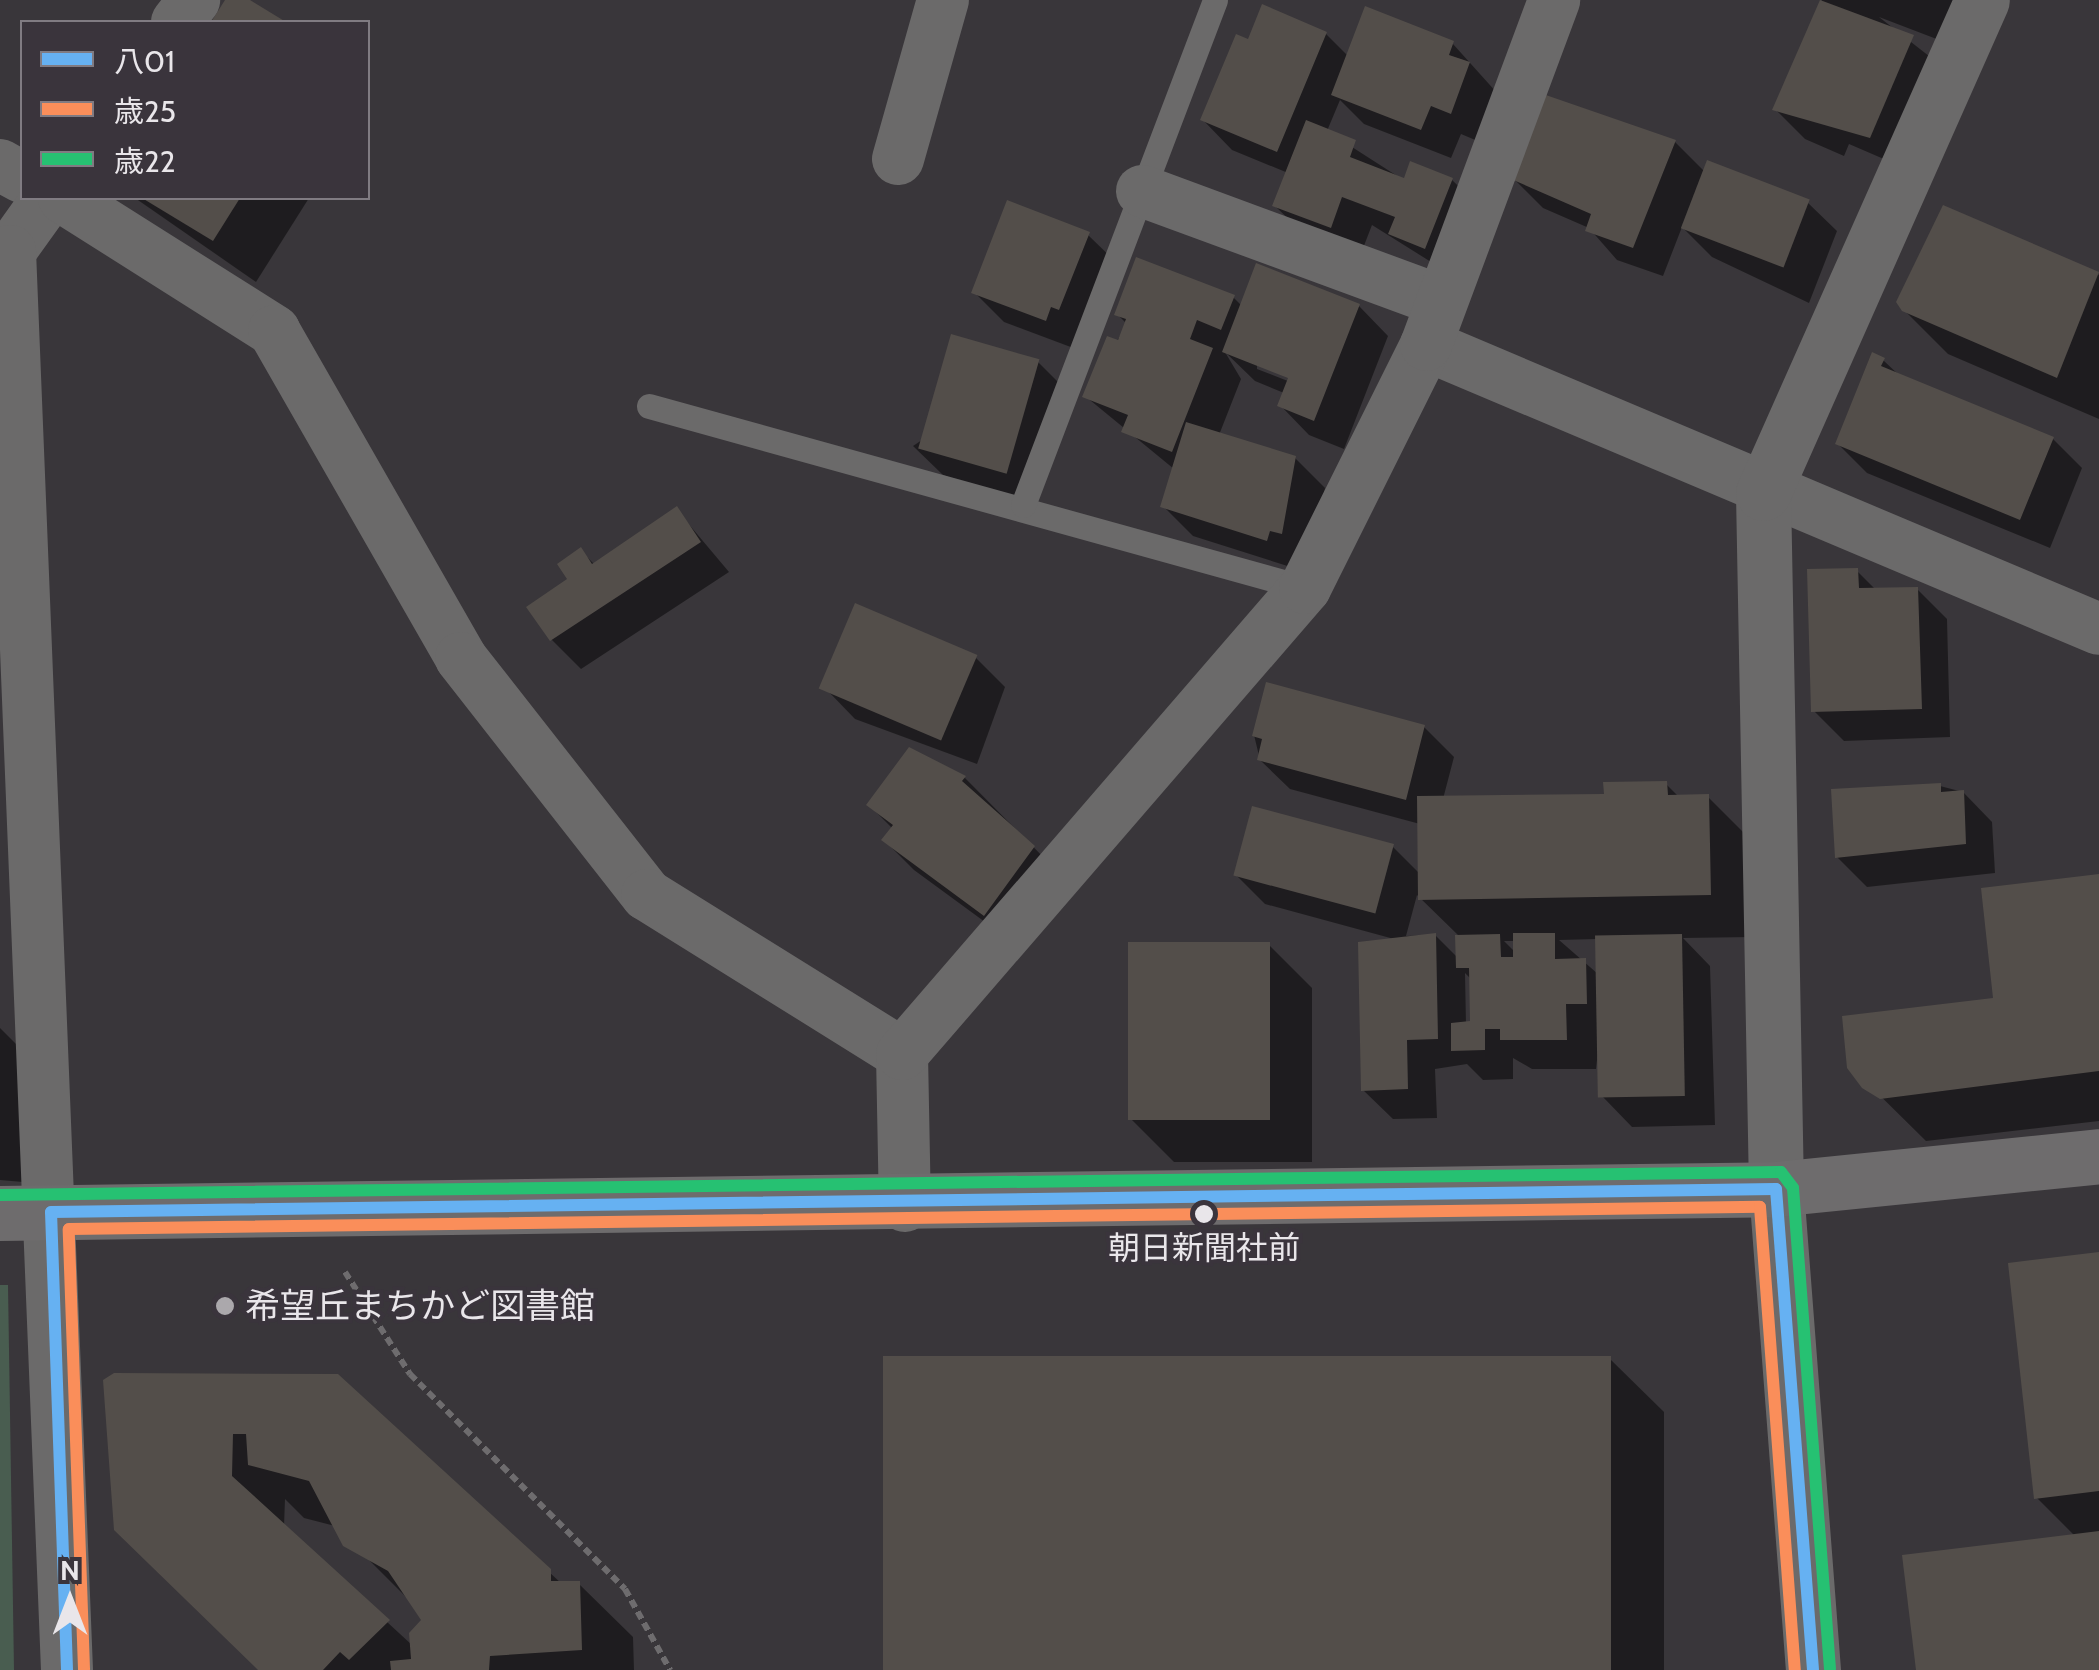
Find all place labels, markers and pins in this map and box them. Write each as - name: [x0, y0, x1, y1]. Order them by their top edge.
- marker: 朝日新聞社前: [1194, 1204, 1214, 1224]
- place label: 朝日新聞社前: [1108, 1229, 1300, 1267]
- place label: 希望丘まちかど図書館: [245, 1285, 595, 1327]
- marker: 希望丘まちかど図書館: [214, 1295, 236, 1317]

